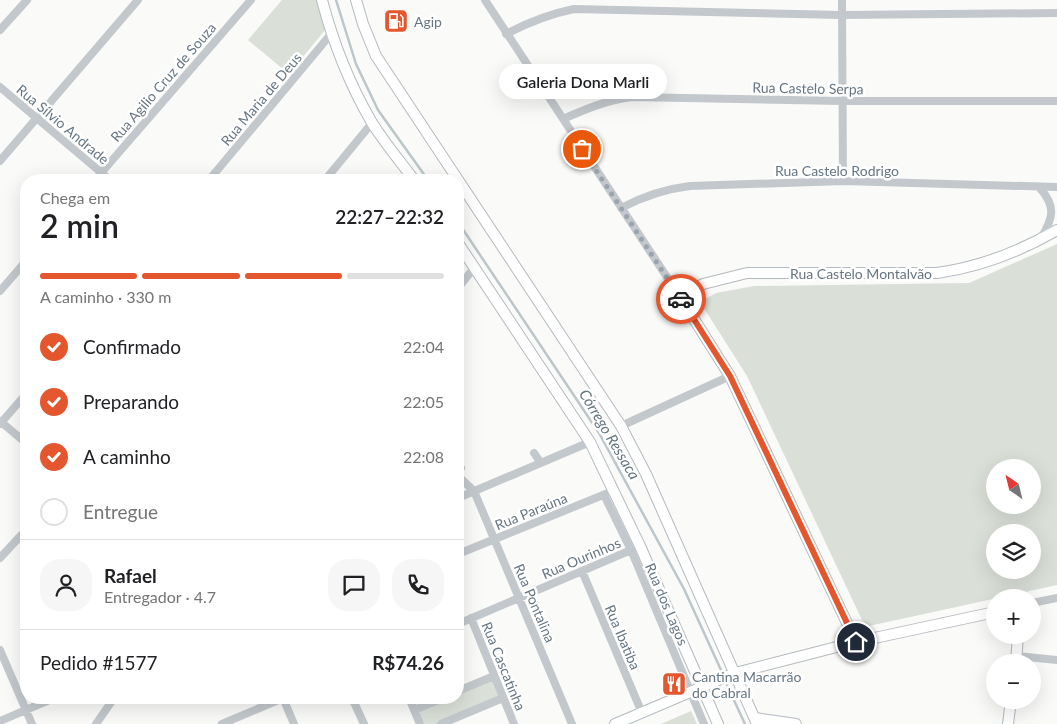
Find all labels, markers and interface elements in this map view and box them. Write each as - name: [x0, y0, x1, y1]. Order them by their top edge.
- fuel station icon: Agip: [383, 8, 409, 34]
- place label: Agip: [414, 13, 442, 30]
- street label: Rua Agilio Cruz de Souza: [107, 19, 219, 145]
- street label: Rua Maria de Deus: [217, 49, 305, 149]
- callout: Galeria Dona Marli: [498, 64, 666, 99]
- text: Galeria Dona Marli: [517, 72, 649, 91]
- street label: Rua Castelo Serpa: [752, 79, 864, 97]
- street label: Rua Sílvio Andrade: [13, 80, 113, 168]
- pin: [561, 128, 603, 170]
- icon: bag: [568, 135, 596, 163]
- street label: Rua Castelo Rodrigo: [775, 162, 899, 179]
- text: Chega em: [40, 188, 110, 207]
- text: 22:27–22:32: [335, 205, 444, 228]
- text: 2 min: [40, 206, 119, 245]
- street label: Rua Castelo Montalvão: [790, 265, 932, 282]
- courier: [656, 274, 706, 324]
- icon: car: [667, 285, 695, 313]
- text: A caminho · 330 m: [40, 287, 171, 306]
- icon: check: [40, 333, 68, 361]
- text: Confirmado: [83, 335, 181, 358]
- text: 22:04: [403, 337, 444, 356]
- water label: Córrego Ressaca: [576, 386, 644, 483]
- icon: check: [40, 388, 68, 416]
- text: Preparando: [83, 390, 179, 413]
- text: 22:05: [403, 392, 444, 411]
- icon: check: [40, 443, 68, 471]
- text: A caminho: [83, 445, 171, 468]
- text: 22:08: [403, 447, 444, 466]
- north arrow: [986, 459, 1041, 514]
- map controls: [986, 459, 1041, 709]
- street label: Rua Paraúna: [492, 489, 570, 533]
- text: Entregue: [83, 500, 158, 523]
- button: layers: [986, 524, 1041, 579]
- street label: Rua Ourinhos: [539, 534, 623, 582]
- button: person: [40, 559, 92, 611]
- button: chat: [328, 559, 380, 611]
- button: phone: [392, 559, 444, 611]
- street label: Rua dos Lagos: [642, 560, 692, 648]
- street label: Rua Pontalina: [511, 561, 559, 645]
- text: Rafael: [104, 564, 157, 587]
- text: Entregador · 4.7: [104, 587, 216, 606]
- button: +: [986, 589, 1041, 644]
- street label: Rua Ibatiba: [602, 602, 644, 672]
- street label: Rua Cascatinha: [479, 619, 529, 713]
- pin: [835, 621, 877, 663]
- icon: home: [842, 628, 870, 656]
- text: Pedido #1577: [40, 651, 158, 674]
- text: R$74.26: [372, 651, 444, 674]
- button: −: [986, 654, 1041, 709]
- place label: Cantina Macarrão do Cabral: [692, 668, 801, 701]
- restaurant icon: Cantina Macarrão do Cabral: [661, 671, 687, 697]

